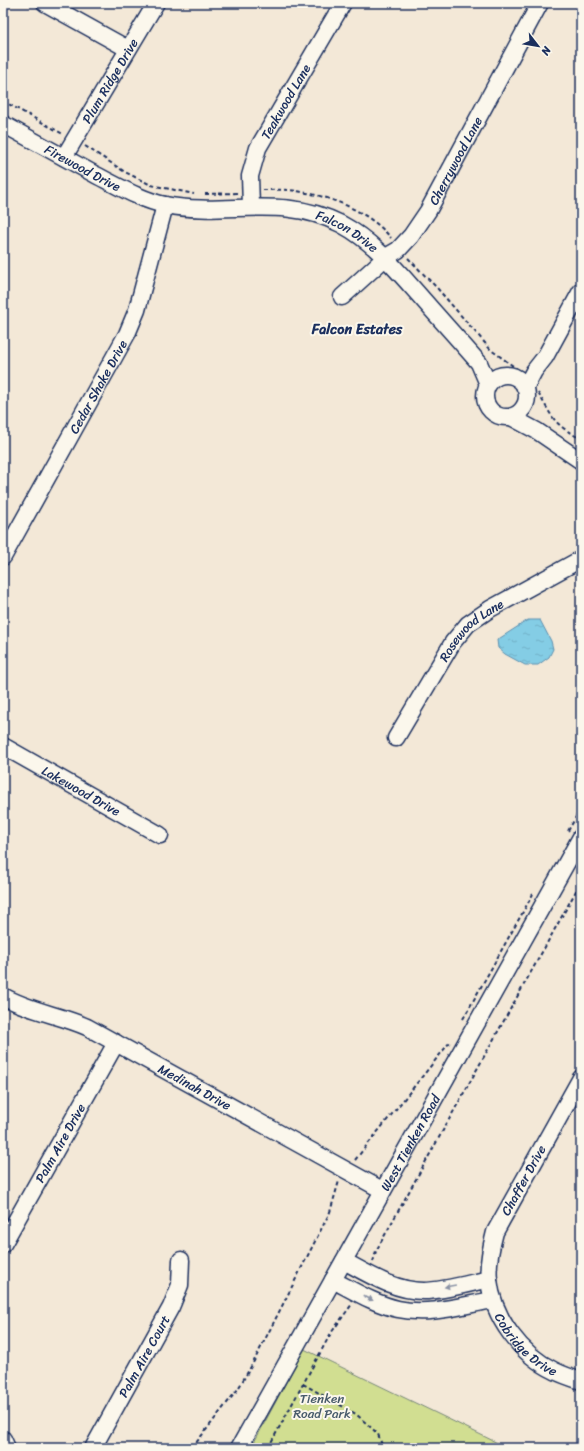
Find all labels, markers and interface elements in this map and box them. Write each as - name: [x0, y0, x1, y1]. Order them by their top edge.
- north arrow: [518, 26, 558, 66]
- street label: Plum Ridge Drive: [76, 33, 145, 128]
- text: N: [536, 42, 557, 59]
- street label: Teakwood Lane: [254, 60, 317, 144]
- street label: Cherrywood Lane: [422, 112, 489, 209]
- street label: Firewood Drive: [40, 138, 125, 198]
- street label: Falcon Drive: [313, 204, 384, 259]
- district label: Falcon Estates: [311, 317, 403, 342]
- street label: Cedar Shake Drive: [63, 336, 134, 438]
- street label: Rosewood Lane: [433, 593, 508, 666]
- street label: Lakewood Drive: [37, 759, 125, 822]
- street label: Medinah Drive: [154, 1057, 236, 1117]
- street label: West Tienken Road: [374, 1089, 447, 1195]
- street label: Palm Aire Drive: [29, 1099, 92, 1187]
- street label: Chaffer Drive: [495, 1140, 553, 1220]
- one-way arrow: [444, 1283, 456, 1289]
- one-way arrow: [362, 1295, 373, 1301]
- street label: Cobridge Drive: [488, 1309, 562, 1383]
- street label: Palm Aire Court: [112, 1311, 177, 1402]
- park label: Tienken Road Park: [293, 1387, 351, 1425]

